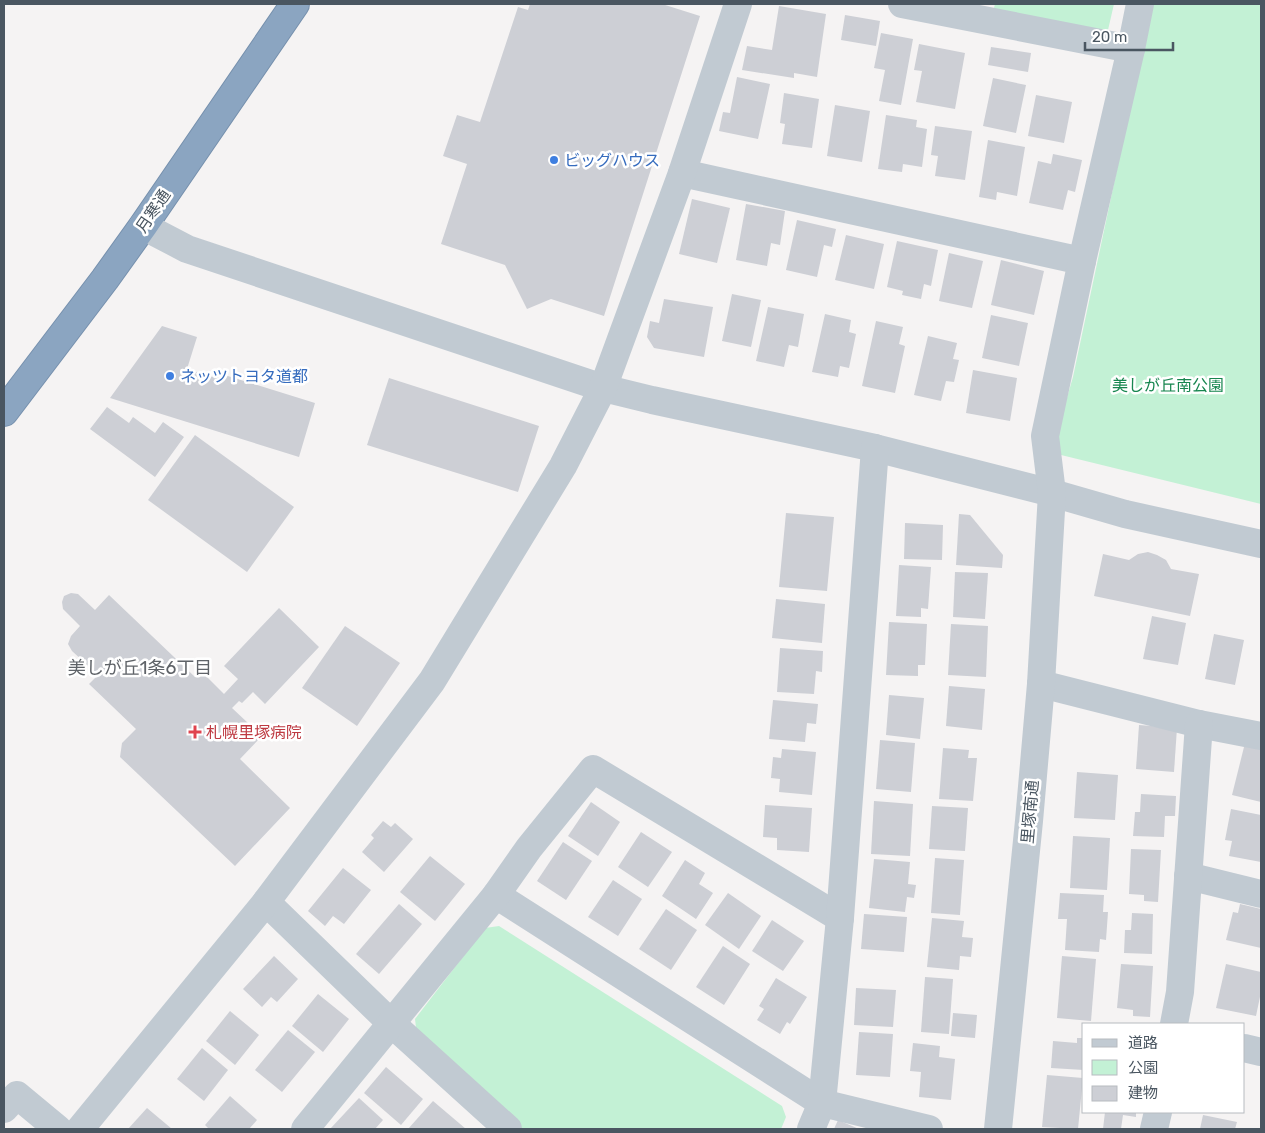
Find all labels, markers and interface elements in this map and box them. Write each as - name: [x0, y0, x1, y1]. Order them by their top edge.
- scale bar: [1085, 20, 1172, 52]
- text: 20 m: [1092, 28, 1127, 46]
- place label: ビッグハウス: [564, 151, 660, 170]
- marker: ビッグハウス: [548, 154, 560, 166]
- street label: 月寒通: [132, 186, 174, 236]
- place label: ネッツトヨタ道都: [180, 367, 308, 386]
- marker: ネッツトヨタ道都: [164, 370, 176, 382]
- park label: 美しが丘南公園: [1112, 376, 1224, 395]
- district label: 美しが丘1条6丁目: [68, 657, 212, 679]
- place label: 札幌里塚病院: [206, 723, 302, 742]
- marker: 札幌里塚病院: [188, 725, 202, 739]
- street label: 里塚南通: [1018, 779, 1042, 845]
- legend: [1082, 1023, 1245, 1113]
- text: 道路: [1128, 1034, 1158, 1052]
- text: 公園: [1128, 1059, 1158, 1077]
- text: 建物: [1128, 1084, 1158, 1102]

